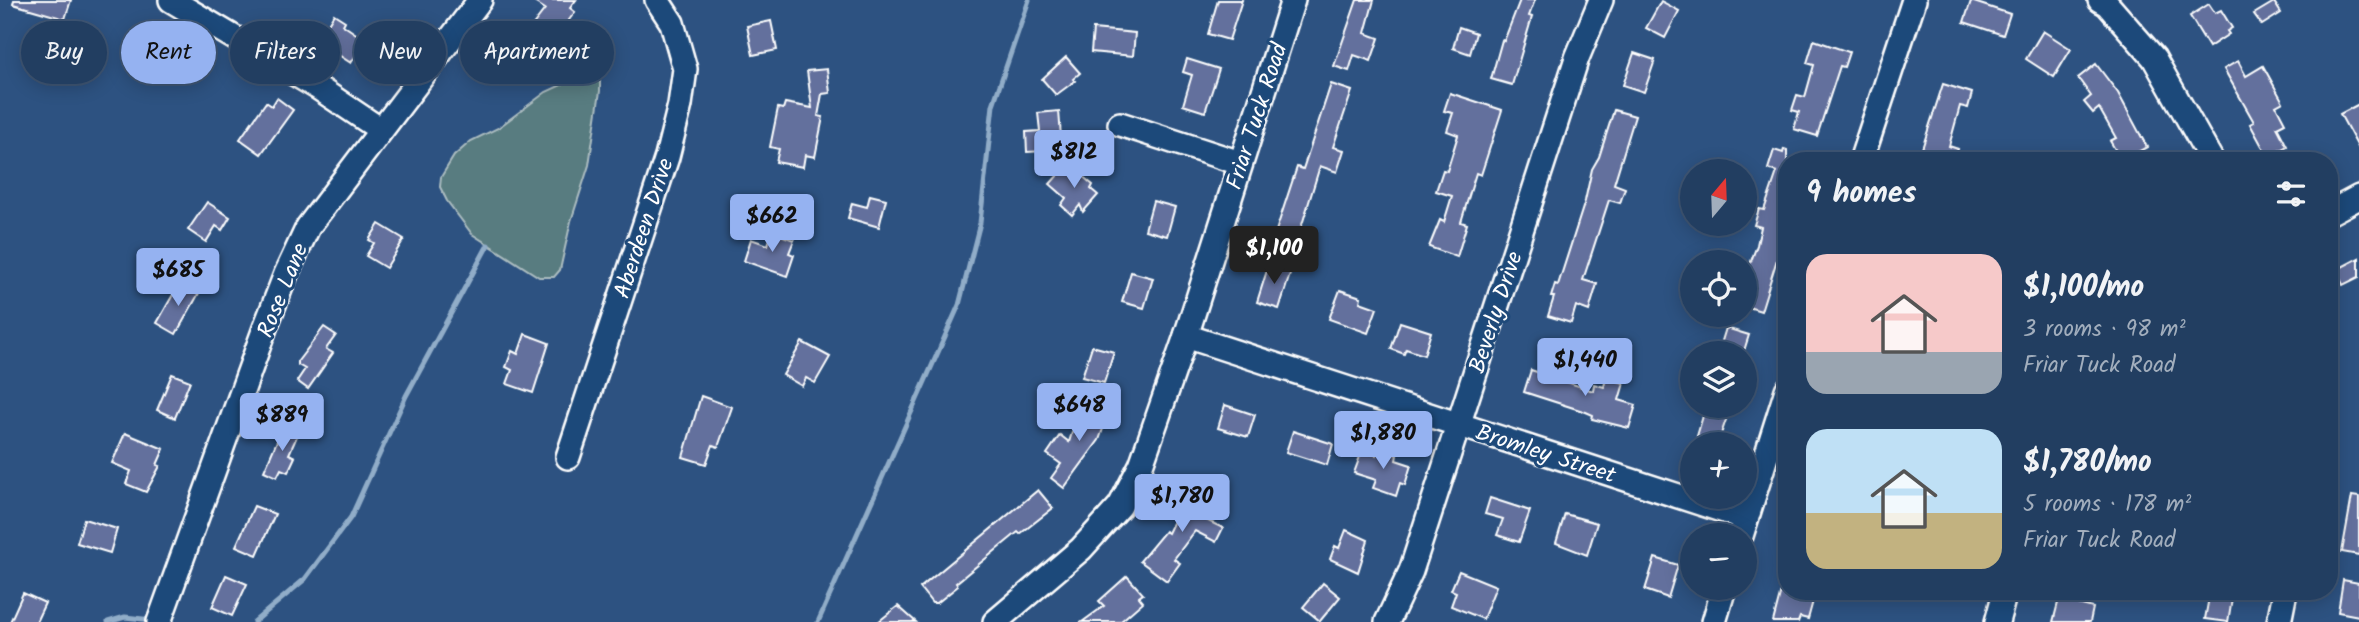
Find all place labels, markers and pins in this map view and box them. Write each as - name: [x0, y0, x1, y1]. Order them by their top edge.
- pin: $812: [1033, 130, 1115, 190]
- pin: $662: [731, 194, 813, 254]
- pin: $1,100: [1217, 226, 1331, 286]
- pin: $685: [137, 248, 219, 308]
- pin: $1,440: [1528, 338, 1642, 398]
- pin: $648: [1038, 384, 1120, 443]
- pin: $889: [241, 393, 323, 453]
- pin: $1,880: [1326, 412, 1440, 471]
- pin: $1,780: [1125, 475, 1239, 534]

